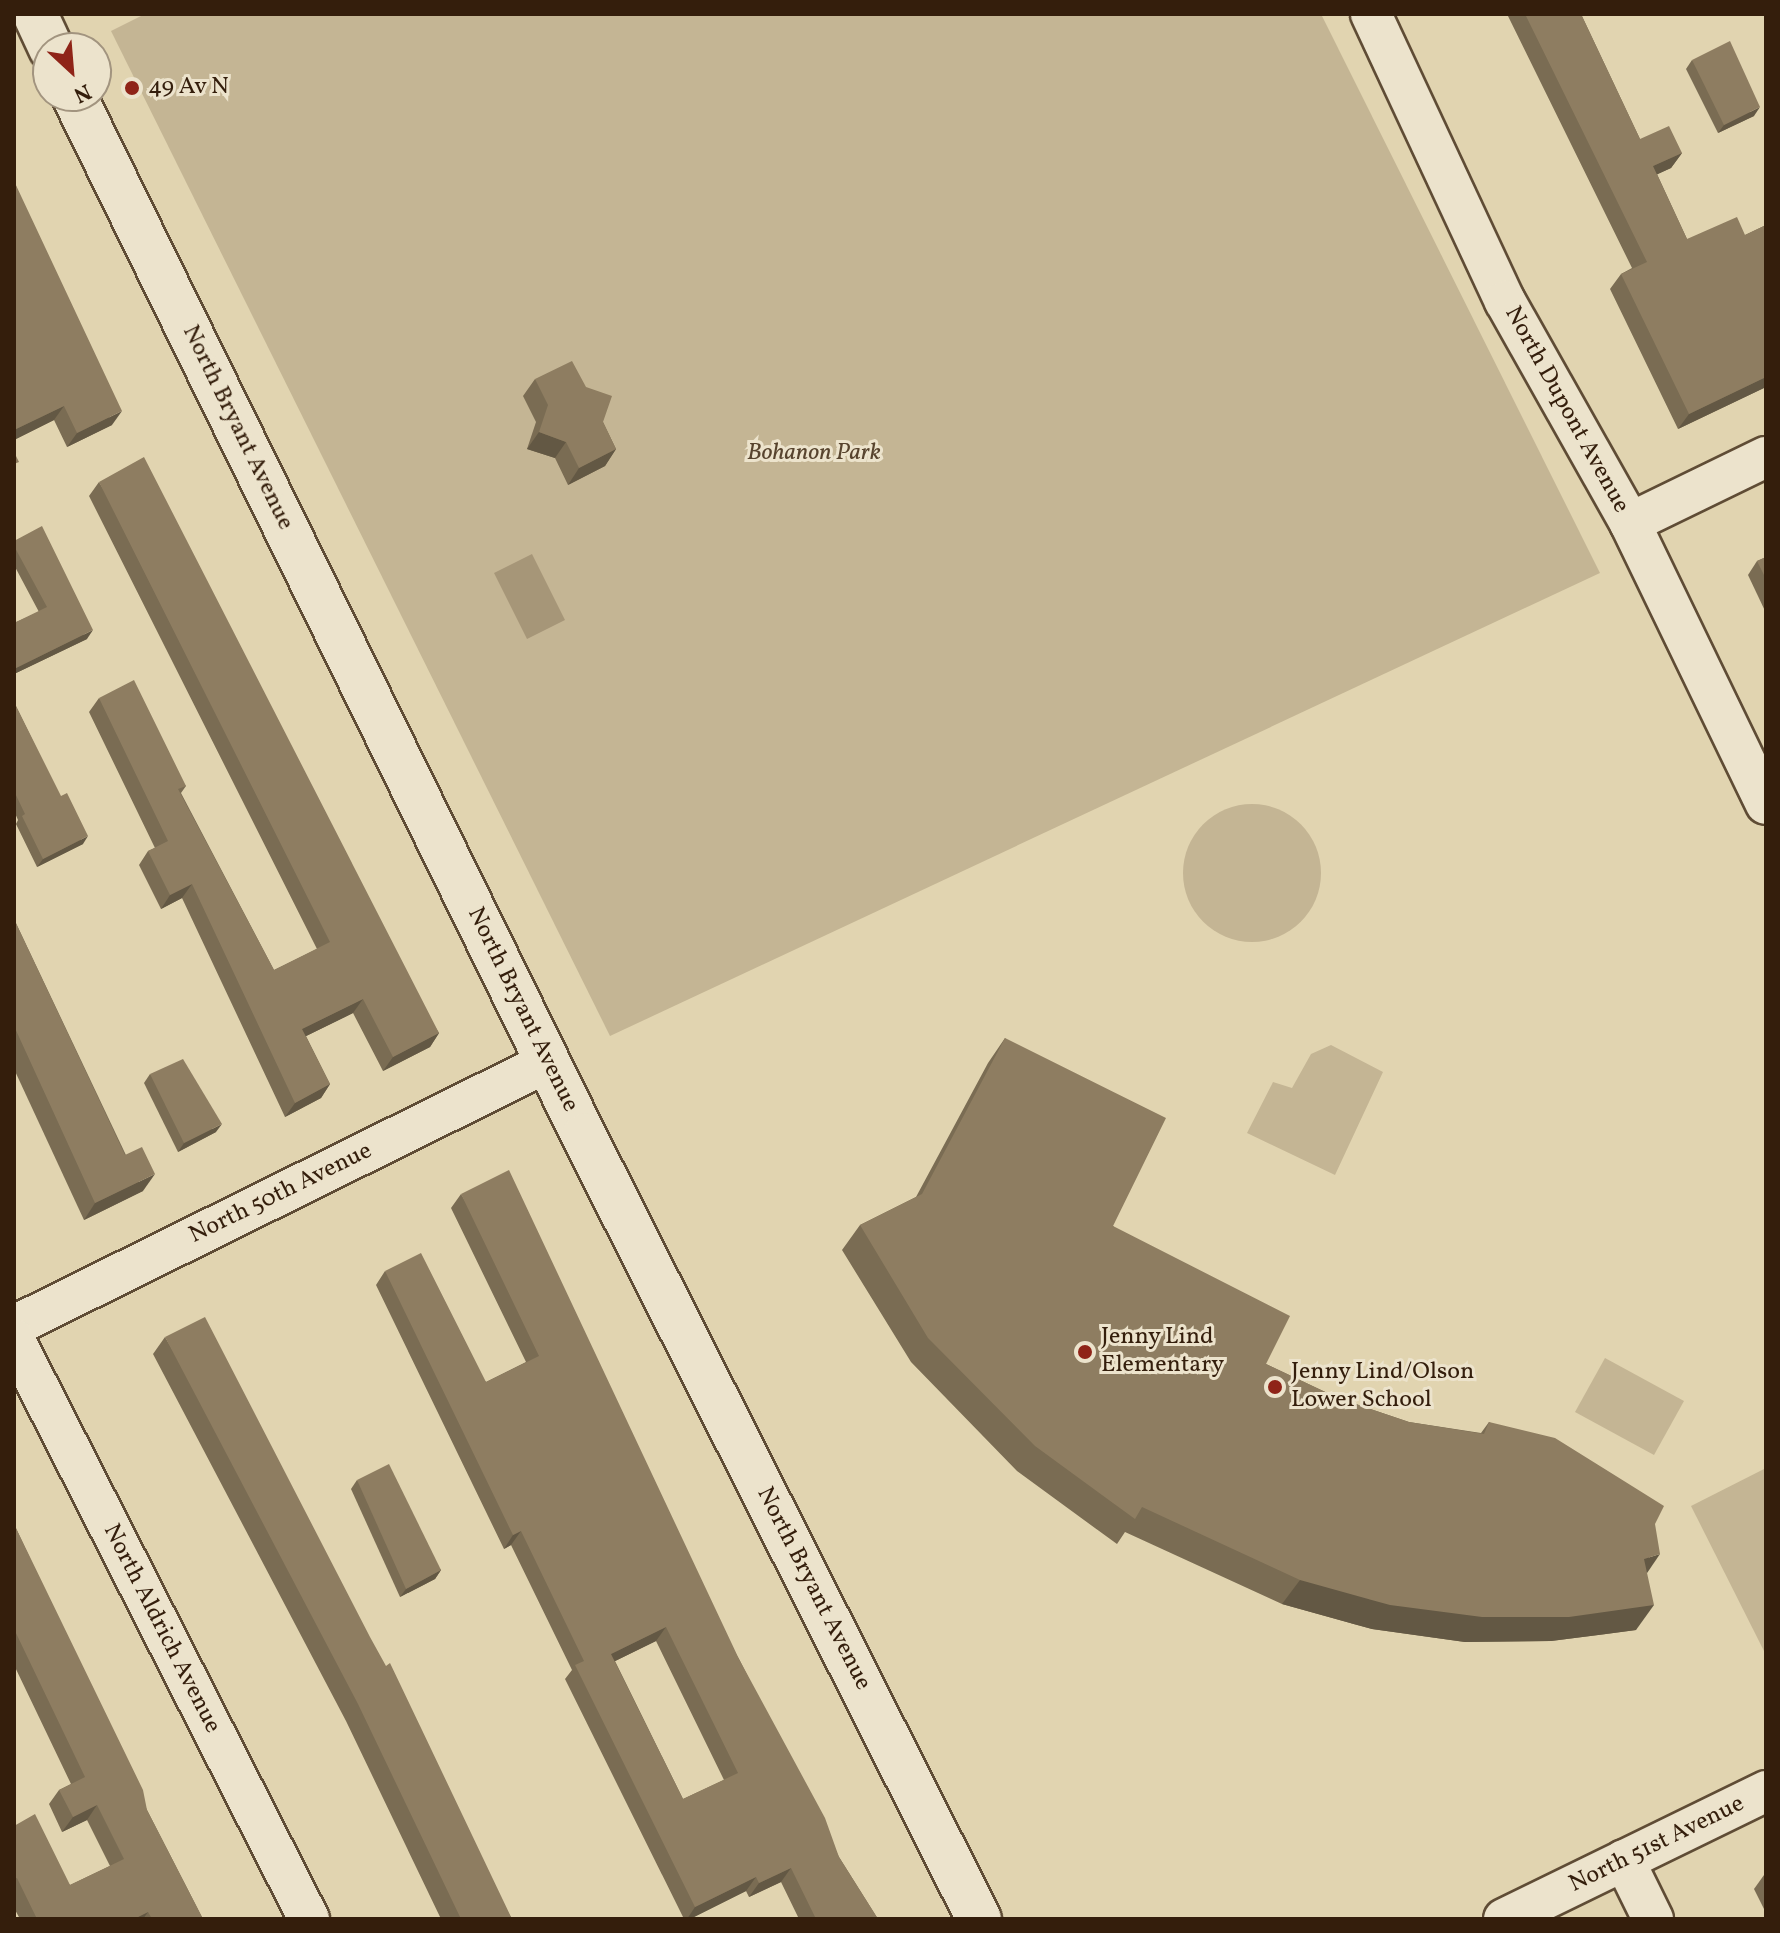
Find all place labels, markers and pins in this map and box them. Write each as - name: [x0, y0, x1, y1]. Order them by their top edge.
- place label: 49 Av N: [148, 74, 230, 102]
- marker: 49 Av N: [123, 79, 141, 97]
- place label: Jenny Lind Elementary: [1101, 1324, 1224, 1380]
- marker: Jenny Lind Elementary: [1076, 1343, 1094, 1361]
- place label: Jenny Lind/Olson Lower School: [1291, 1359, 1475, 1415]
- marker: Jenny Lind/Olson Lower School: [1266, 1378, 1284, 1396]

